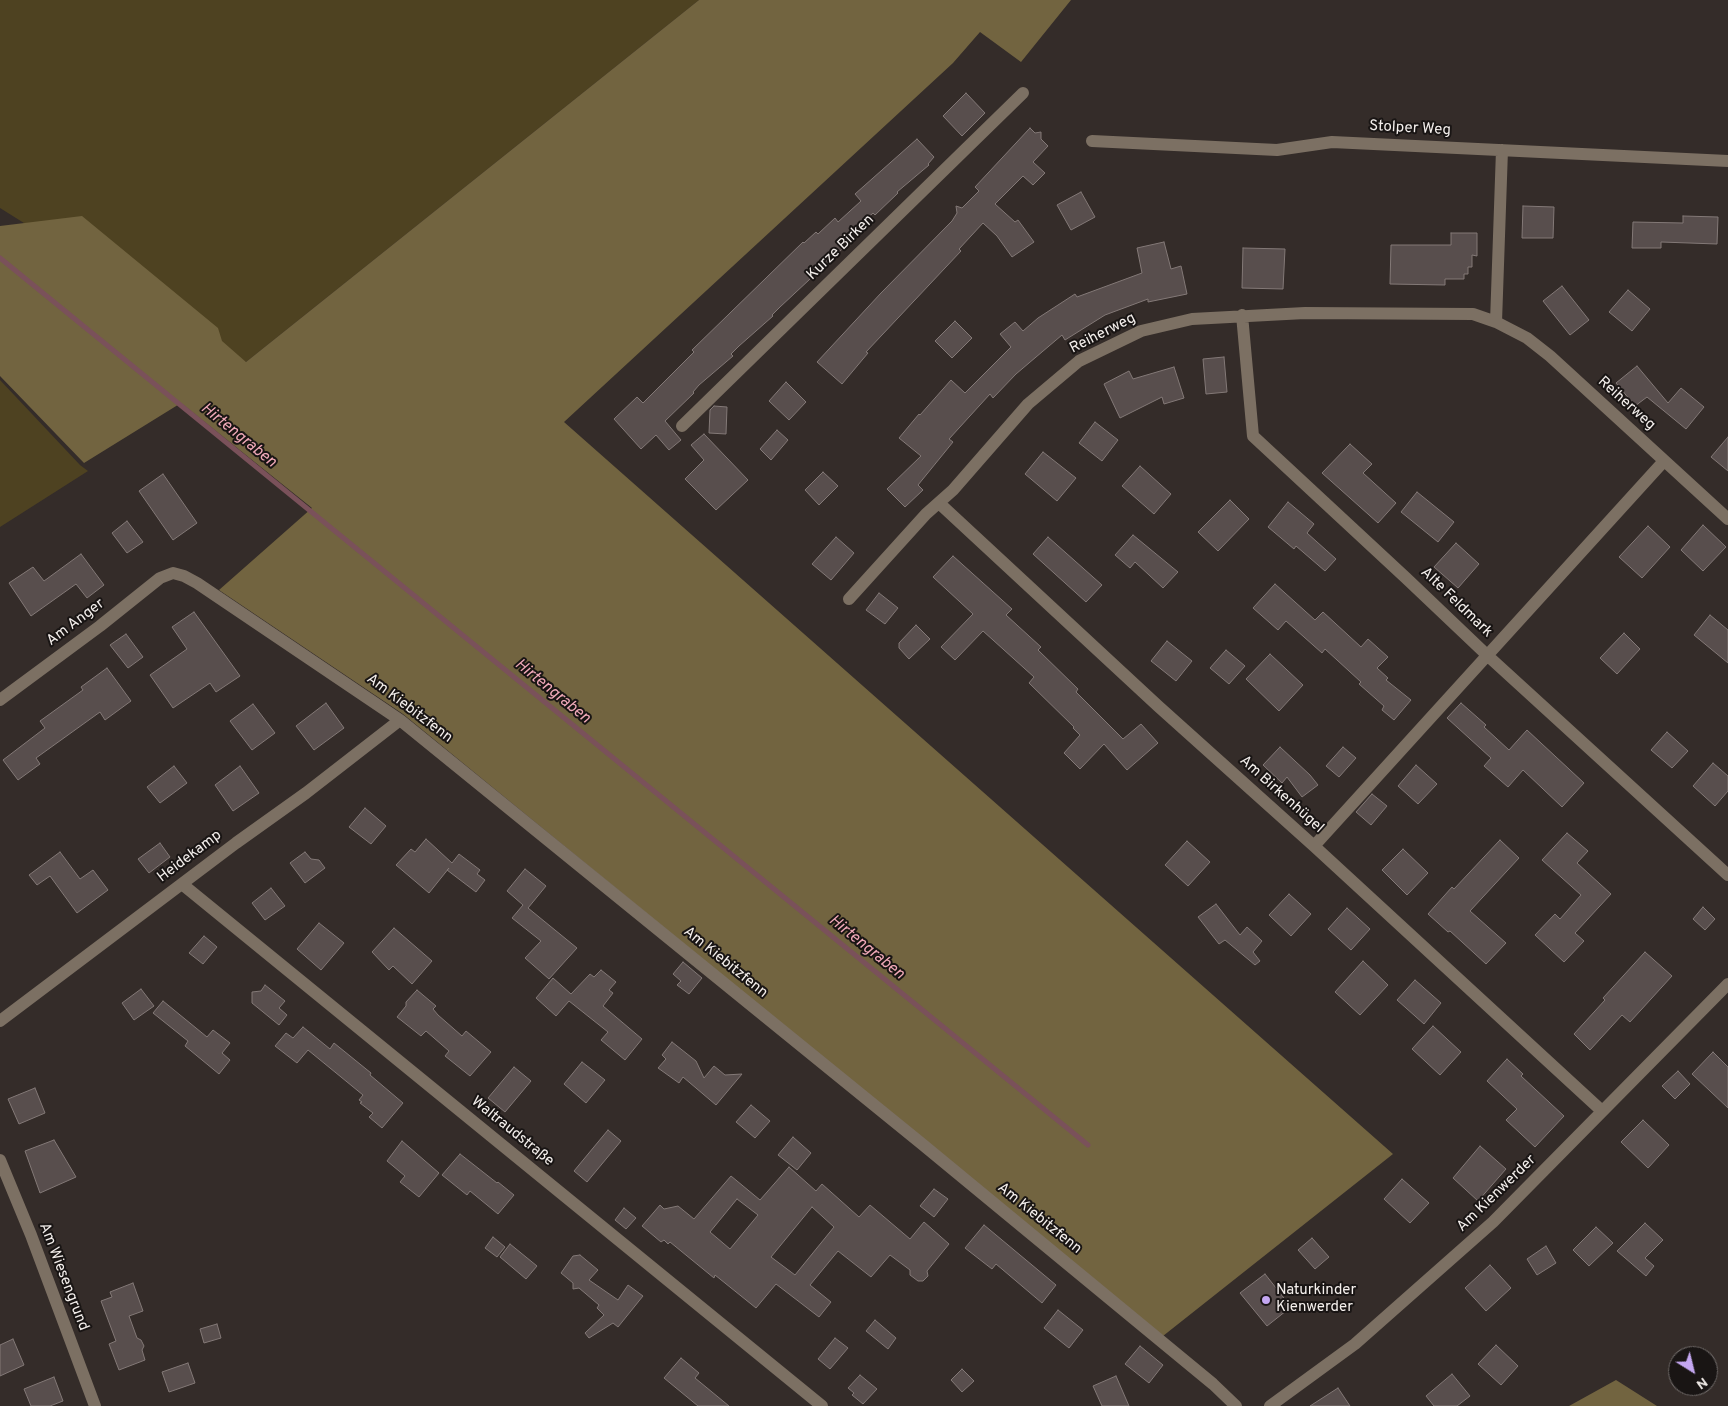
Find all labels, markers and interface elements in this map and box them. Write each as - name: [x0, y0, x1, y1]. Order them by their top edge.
- street label: Stolper Weg: [1369, 118, 1451, 140]
- street label: Kurze Birken: [804, 211, 878, 285]
- street label: Reiherweg: [1067, 310, 1139, 358]
- street label: Reiherweg: [1593, 373, 1659, 435]
- water label: Hirtengraben: [196, 400, 280, 472]
- street label: Alte Feldmark: [1416, 564, 1496, 642]
- street label: Am Anger: [44, 595, 108, 651]
- water label: Hirtengraben: [510, 656, 594, 728]
- street label: Am Kiebitzfenn: [362, 671, 456, 747]
- street label: Am Birkenhügel: [1235, 752, 1327, 838]
- street label: Heidekamp: [154, 827, 226, 887]
- water label: Hirtengraben: [824, 912, 908, 984]
- street label: Am Kiebitzfenn: [679, 923, 771, 1003]
- street label: Waltraudstraße: [467, 1093, 557, 1171]
- street label: Am Kienwerder: [1454, 1152, 1540, 1236]
- street label: Am Kiebitzfenn: [993, 1179, 1085, 1259]
- street label: Am Wiesengrund: [34, 1220, 92, 1334]
- place label: Naturkinder Kienwerder: [1276, 1282, 1356, 1317]
- marker: Naturkinder Kienwerder: [1260, 1294, 1272, 1306]
- north arrow: [1668, 1346, 1718, 1396]
- text: N: [1692, 1373, 1711, 1393]

